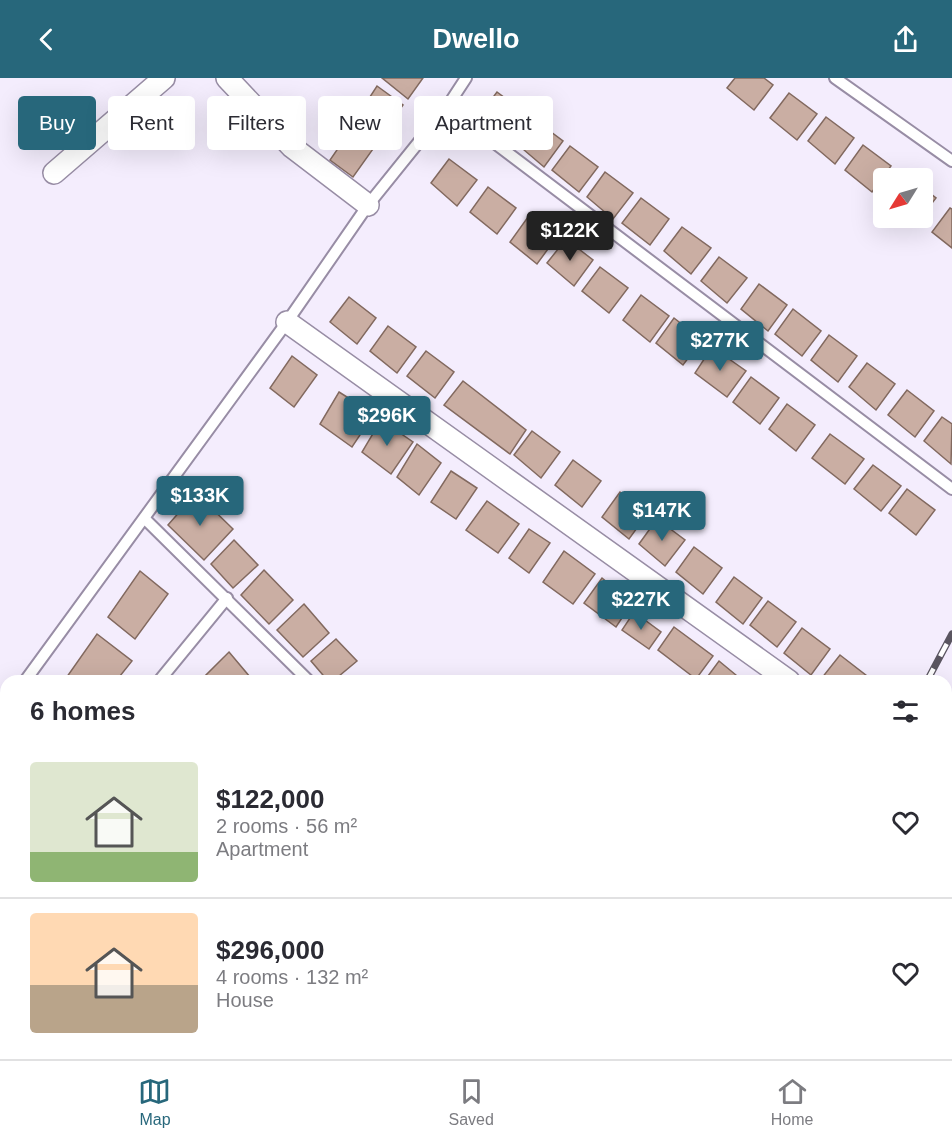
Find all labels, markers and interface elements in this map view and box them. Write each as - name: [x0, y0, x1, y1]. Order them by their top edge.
- icon: back: [30, 23, 63, 56]
- icon: share: [889, 23, 922, 56]
- text: Dwello: [432, 24, 520, 54]
- chip: Buy: [18, 96, 96, 150]
- chip: Rent: [108, 96, 195, 150]
- chip: Filters: [207, 96, 306, 150]
- chip: New: [318, 96, 402, 150]
- chip: Apartment: [414, 96, 553, 150]
- north arrow: [873, 168, 933, 228]
- map controls: [873, 168, 933, 228]
- pin: $122K: [528, 211, 612, 262]
- text: $122K: [541, 219, 599, 241]
- pin: $277K: [678, 321, 762, 372]
- text: $277K: [691, 329, 749, 351]
- pin: $296K: [345, 396, 429, 447]
- text: $296K: [358, 404, 416, 426]
- pin: $133K: [158, 476, 242, 527]
- text: $133K: [171, 484, 229, 506]
- pin: $147K: [620, 491, 704, 542]
- text: $147K: [633, 499, 691, 521]
- pin: $227K: [599, 580, 683, 631]
- text: $227K: [612, 588, 670, 610]
- icon: filters: [889, 695, 922, 728]
- text: 6 homes: [30, 696, 136, 726]
- text: $122,000: [216, 784, 324, 814]
- icon: home: [78, 786, 150, 858]
- icon: heart: [889, 806, 922, 839]
- text: 2 rooms · 56 m²: [216, 815, 357, 837]
- text: Apartment: [216, 838, 308, 860]
- text: $296,000: [216, 935, 324, 965]
- icon: home: [78, 937, 150, 1009]
- icon: heart: [889, 957, 922, 990]
- text: 4 rooms · 132 m²: [216, 966, 368, 988]
- text: House: [216, 989, 274, 1011]
- tab: Map: [138, 1075, 171, 1129]
- tab: Saved: [448, 1075, 494, 1129]
- tab: Home: [771, 1075, 813, 1129]

